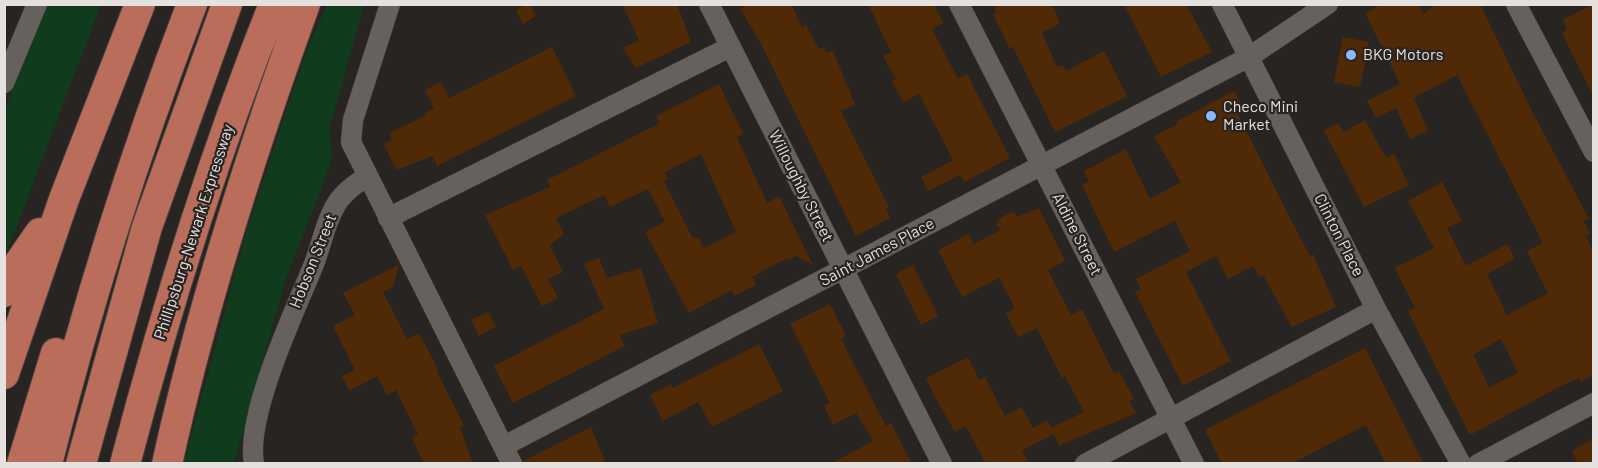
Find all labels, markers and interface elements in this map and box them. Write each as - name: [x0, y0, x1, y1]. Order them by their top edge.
- place label: BKG Motors: [1363, 45, 1443, 65]
- marker: BKG Motors: [1344, 48, 1358, 62]
- place label: Checo Mini Market: [1223, 97, 1298, 135]
- marker: Checo Mini Market: [1204, 109, 1218, 123]
- street label: Phillipsburg-Newark Expressway: [150, 122, 238, 342]
- street label: Willoughby Street: [765, 127, 837, 245]
- street label: Aldine Street: [1048, 189, 1106, 279]
- street label: Clinton Place: [1310, 190, 1368, 280]
- street label: Hobson Street: [285, 211, 341, 311]
- street label: Saint James Place: [816, 214, 938, 290]

